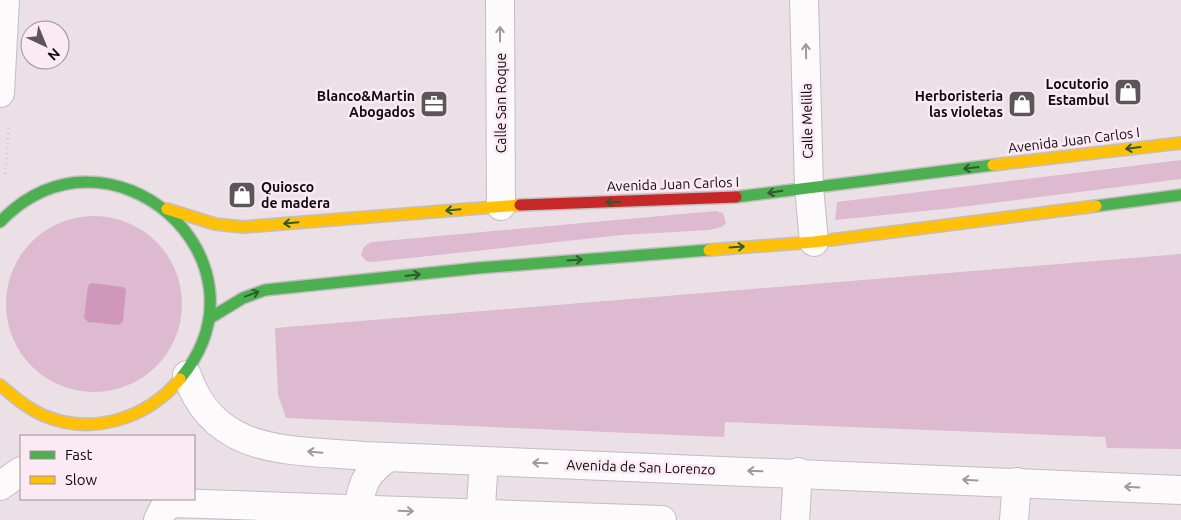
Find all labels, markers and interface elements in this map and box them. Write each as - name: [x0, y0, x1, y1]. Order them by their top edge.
- north arrow: [20, 20, 70, 70]
- one-way arrow: [495, 27, 505, 43]
- one-way arrow: [801, 43, 810, 59]
- text: N: [45, 45, 63, 64]
- street label: Calle San Roque: [493, 53, 509, 153]
- place label: Locutorio Estambul: [1045, 76, 1109, 108]
- shop icon: Locutorio Estambul: [1113, 77, 1143, 107]
- street label: Calle Melilla: [798, 83, 816, 159]
- place label: Blanco&Martin Abogados: [317, 88, 415, 120]
- place label: Herboristeria las violetas: [915, 88, 1003, 120]
- office icon: Blanco&Martin Abogados: [419, 89, 449, 119]
- shop icon: Herboristeria las violetas: [1007, 89, 1037, 119]
- street label: Avenida Juan Carlos I: [1007, 124, 1141, 156]
- one-way arrow: [1125, 144, 1141, 154]
- one-way arrow: [964, 163, 980, 173]
- street label: Avenida Juan Carlos I: [606, 174, 740, 194]
- place label: Quiosco de madera: [261, 179, 330, 211]
- shop icon: Quiosco de madera: [227, 180, 257, 210]
- one-way arrow: [768, 188, 784, 198]
- one-way arrow: [605, 197, 621, 206]
- one-way arrow: [445, 205, 461, 214]
- one-way arrow: [283, 218, 299, 227]
- one-way arrow: [729, 243, 745, 252]
- one-way arrow: [567, 255, 583, 265]
- one-way arrow: [405, 270, 421, 280]
- one-way arrow: [244, 289, 260, 298]
- legend: [20, 435, 195, 500]
- text: Fast: [65, 446, 93, 463]
- one-way arrow: [307, 447, 323, 456]
- street label: Avenida de San Lorenzo: [566, 456, 716, 478]
- one-way arrow: [533, 459, 549, 468]
- one-way arrow: [747, 466, 763, 475]
- text: Slow: [65, 471, 98, 488]
- one-way arrow: [962, 476, 978, 485]
- one-way arrow: [1125, 483, 1141, 492]
- one-way arrow: [398, 506, 414, 515]

